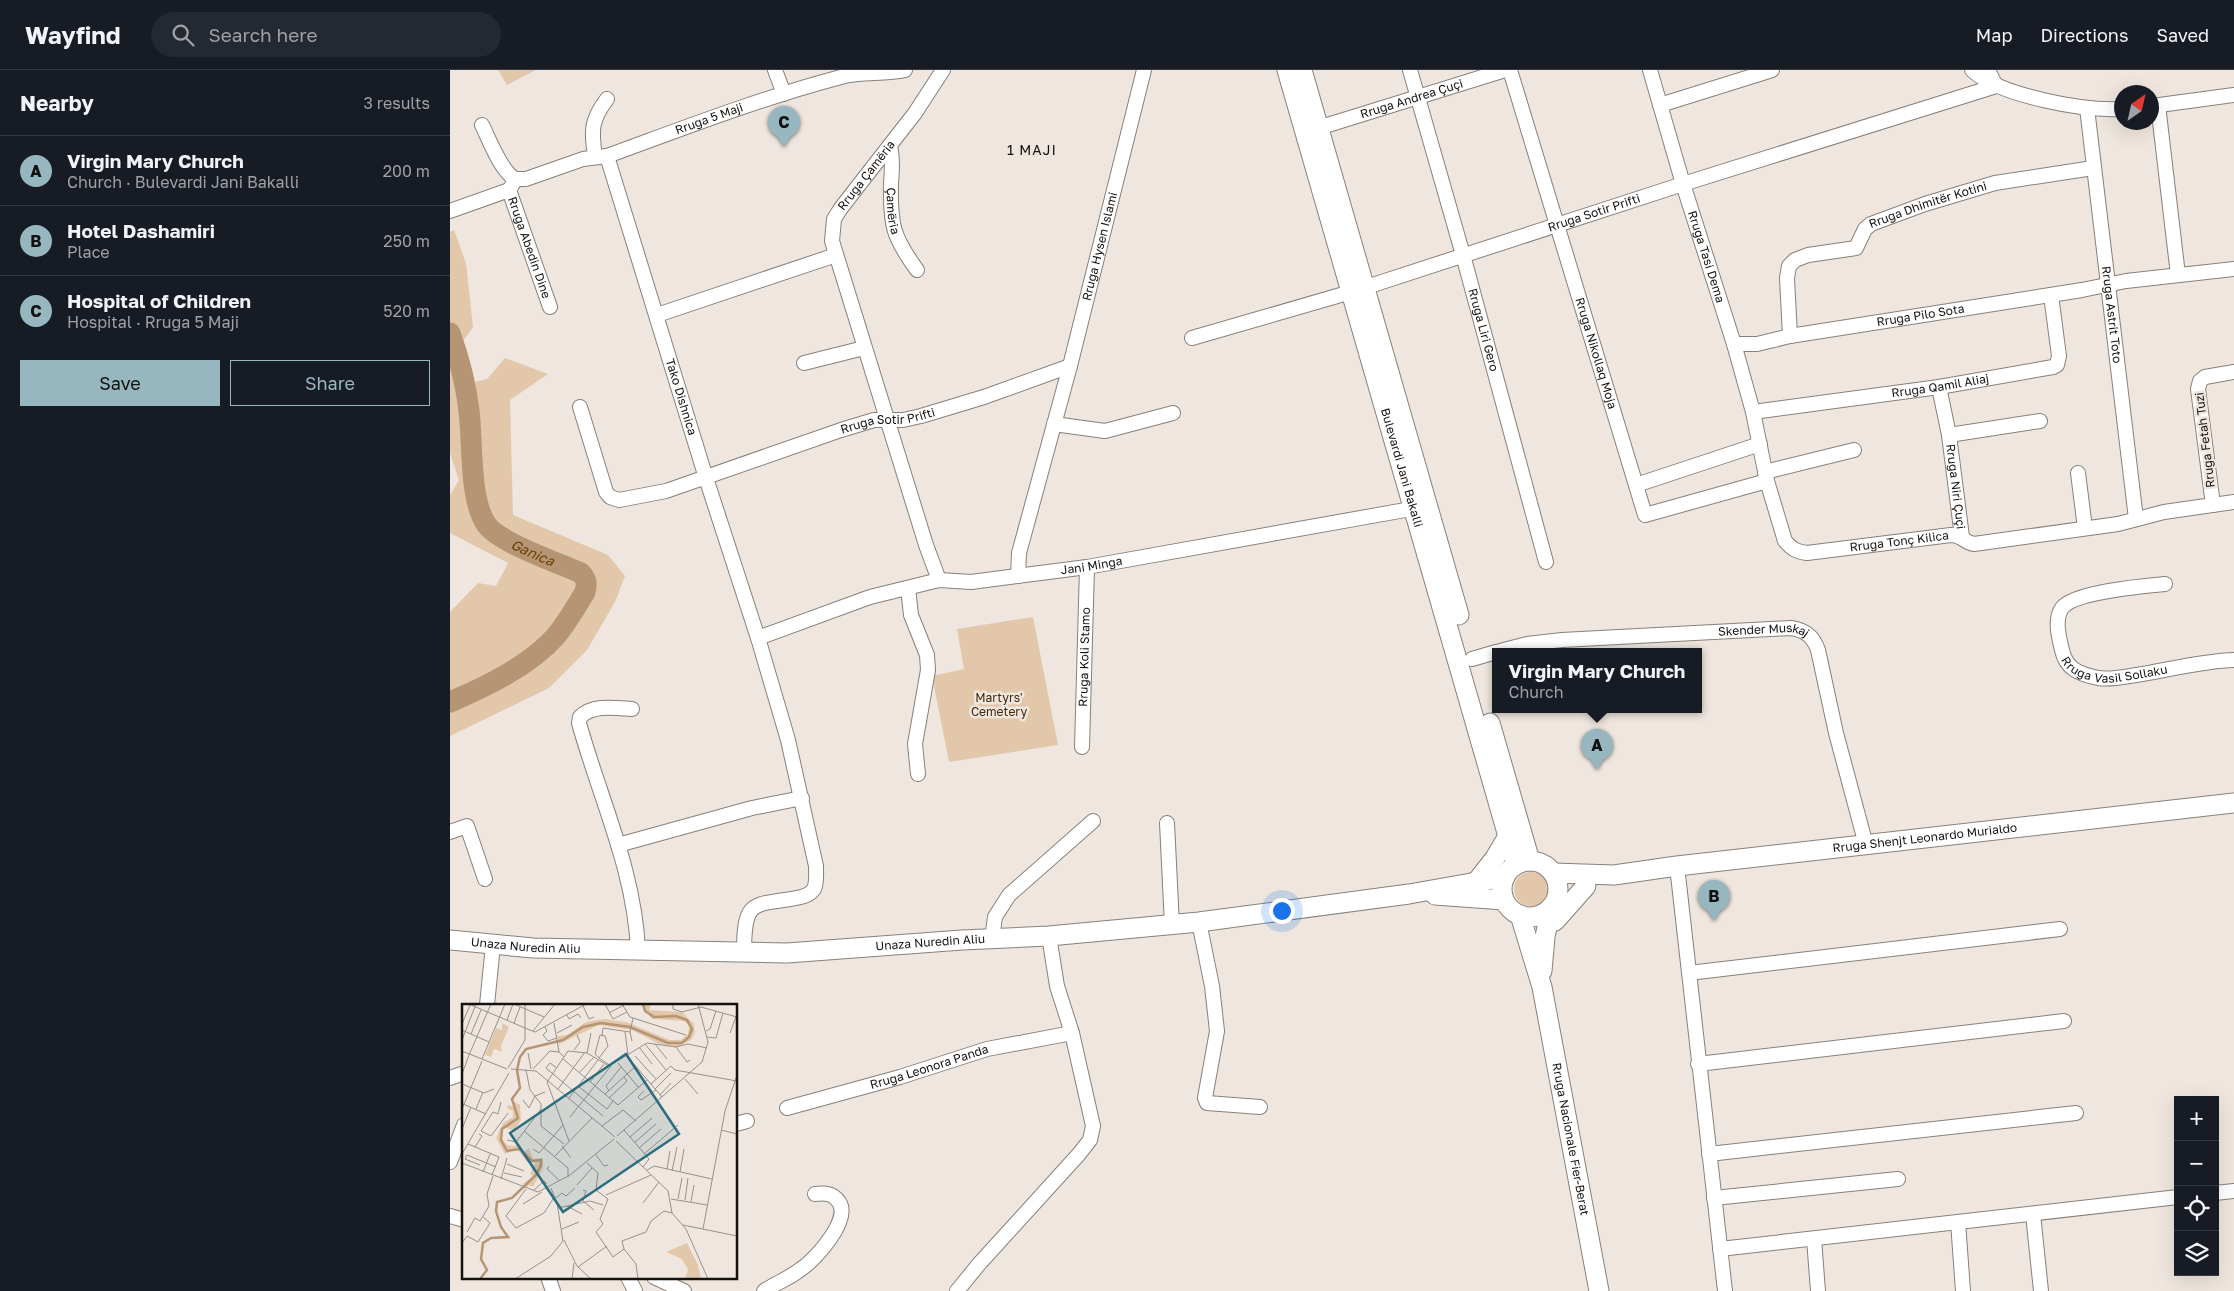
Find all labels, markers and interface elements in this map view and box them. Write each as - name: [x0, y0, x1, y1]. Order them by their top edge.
- search box: [151, 12, 501, 57]
- text: Wayfind: [25, 20, 121, 49]
- icon: search: [169, 21, 197, 49]
- text: Search here: [209, 23, 317, 46]
- text: Map: [1976, 24, 2012, 46]
- text: Directions: [2040, 24, 2128, 46]
- text: Saved: [2156, 24, 2209, 46]
- street label: Rruga Andrea Çuçi: [1358, 76, 1465, 121]
- north arrow: [2114, 85, 2159, 130]
- text: Nearby: [20, 90, 94, 116]
- text: 3 results: [363, 93, 430, 113]
- street label: Rruga 5 Maji: [673, 99, 745, 137]
- pin: C: [768, 106, 800, 147]
- street label: Rruga Çamëria: [836, 137, 898, 213]
- district label: 1 MAJI: [1007, 141, 1057, 158]
- text: Virgin Mary Church: [67, 149, 244, 172]
- text: A: [30, 161, 42, 181]
- text: 200 m: [383, 161, 430, 181]
- text: Church · Bulevardi Jani Bakalli: [67, 172, 299, 192]
- street label: Rruga Dhimitër Kotini: [1867, 178, 1988, 231]
- street label: Çamëria: [884, 187, 904, 235]
- street label: Rruga Hysen Islami: [1079, 190, 1120, 302]
- street label: Rruga Sotir Prifti: [1546, 190, 1642, 235]
- street label: Rruga Abedin Dine: [505, 195, 554, 300]
- street label: Rruga Tasi Dema: [1685, 209, 1728, 305]
- text: Hotel Dashamiri: [67, 219, 215, 242]
- text: B: [30, 231, 42, 251]
- text: 250 m: [383, 231, 430, 251]
- text: Place: [67, 242, 110, 262]
- street label: Rruga Astrit Toto: [2099, 265, 2125, 364]
- street label: Rruga Liri Gero: [1465, 287, 1502, 373]
- text: Hospital of Children: [67, 289, 251, 312]
- street label: Rruga Nikollaq Moja: [1572, 296, 1620, 411]
- text: C: [30, 301, 42, 321]
- text: 520 m: [383, 301, 430, 321]
- street label: Rruga Pilo Sota: [1875, 301, 1965, 329]
- text: Hospital · Rruga 5 Maji: [67, 312, 239, 332]
- street label: Tako Dishnica: [663, 357, 700, 437]
- button: Save: [20, 360, 220, 406]
- button: Share: [230, 360, 430, 406]
- street label: Rruga Qamil Aliaj: [1890, 370, 1990, 400]
- street label: Rruga Fetah Tuzi: [2191, 391, 2218, 489]
- street label: Rruga Sotir Prifti: [839, 404, 937, 437]
- street label: Bulevardi Jani Bakalli: [1378, 406, 1427, 529]
- street label: Rruga Niri Çuçi: [1943, 443, 1969, 530]
- street label: Rruga Tonç Kilica: [1849, 527, 1950, 555]
- water label: Ganica: [508, 535, 558, 570]
- street label: Jani Minga: [1060, 553, 1123, 577]
- street label: Rruga Koli Stamo: [1075, 607, 1093, 707]
- street label: Skender Muskaj: [1718, 620, 1812, 640]
- popup: [1492, 648, 1702, 713]
- street label: Rruga Vasil Sollaku: [2058, 654, 2169, 686]
- text: Virgin Mary Church: [1509, 659, 1685, 682]
- text: Church: [1509, 682, 1564, 702]
- park label: Martyrs' Cemetery: [971, 690, 1027, 719]
- pin: A: [1581, 729, 1613, 770]
- street label: Rruga Shenjt Leonardo Murialdo: [1832, 820, 2018, 855]
- pin: B: [1698, 880, 1730, 921]
- your location: [1269, 898, 1295, 924]
- street label: Unaza Nuredin Aliu: [875, 931, 985, 953]
- street label: Unaza Nuredin Aliu: [470, 934, 581, 956]
- inset map: [462, 1004, 738, 1278]
- street label: Rruga Leonora Panda: [868, 1041, 990, 1092]
- street label: Rruga Nacionale Fier-Berat: [1549, 1061, 1593, 1217]
- map controls: [2174, 1096, 2219, 1276]
- button: +: [2174, 1096, 2219, 1141]
- button: −: [2174, 1141, 2219, 1186]
- button: locate: [2174, 1186, 2219, 1231]
- button: layers: [2174, 1231, 2219, 1276]

